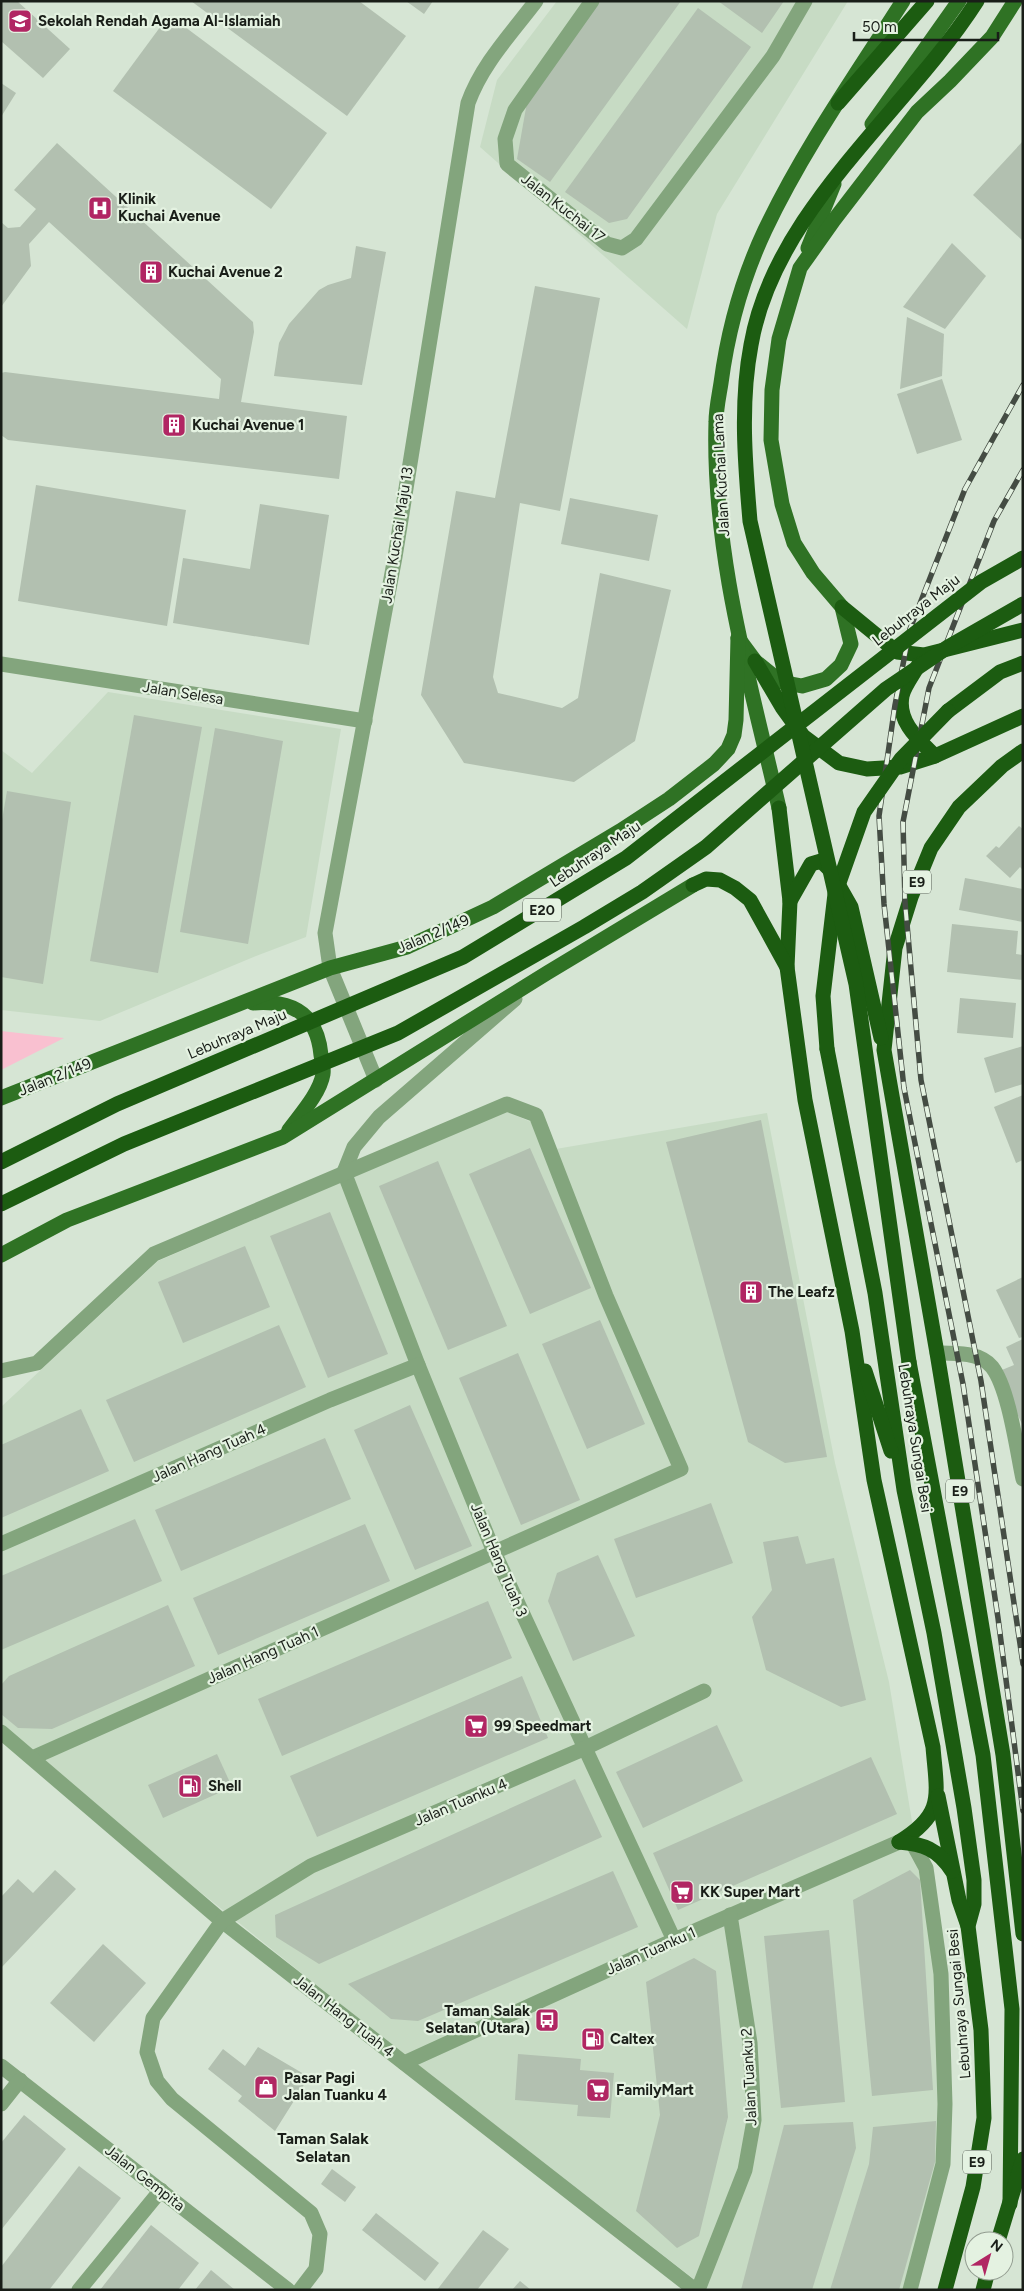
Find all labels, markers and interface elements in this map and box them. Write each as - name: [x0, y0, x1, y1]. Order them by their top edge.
- school or university icon: Sekolah Rendah Agama Al-Islamiah: [7, 8, 33, 34]
- scale bar: [854, 10, 998, 42]
- place label: Sekolah Rendah Agama Al-Islamiah: [38, 12, 280, 30]
- text: 50 m: [862, 18, 897, 36]
- street label: Jalan Kuchai 17: [517, 170, 609, 246]
- place label: Klinik Kuchai Avenue: [118, 190, 221, 225]
- hospital icon: Klinik Kuchai Avenue: [87, 195, 113, 221]
- building icon: Kuchai Avenue 2: [138, 259, 164, 285]
- place label: Kuchai Avenue 2: [168, 263, 283, 281]
- building icon: Kuchai Avenue 1: [161, 412, 187, 438]
- street label: Jalan Kuchai Lama: [709, 413, 733, 537]
- place label: Kuchai Avenue 1: [192, 416, 304, 434]
- street label: Jalan Kuchai Maju 13: [377, 465, 417, 605]
- street label: Lebuhraya Maju: [869, 570, 963, 650]
- street label: Jalan Selesa: [141, 678, 225, 708]
- street label: Lebuhraya Maju: [546, 817, 644, 891]
- road number: E9: [903, 870, 931, 894]
- road number: E20: [523, 898, 561, 922]
- street label: Jalan 2/149: [394, 911, 472, 957]
- street label: Lebuhraya Maju: [185, 1005, 289, 1063]
- street label: Jalan 2/149: [16, 1054, 94, 1100]
- building icon: The Leafz: [738, 1279, 764, 1305]
- place label: The Leafz: [768, 1283, 835, 1301]
- street label: Lebuhraya Sungai Besi: [894, 1362, 936, 1514]
- street label: Jalan Hang Tuah 4: [149, 1420, 269, 1486]
- road number: E9: [946, 1480, 974, 1502]
- street label: Jalan Hang Tuah 3: [467, 1500, 531, 1620]
- street label: Jalan Hang Tuah 1: [204, 1622, 322, 1688]
- supermarket icon: 99 Speedmart: [463, 1713, 489, 1739]
- place label: 99 Speedmart: [494, 1717, 591, 1735]
- fuel station icon: Shell: [177, 1773, 203, 1799]
- street label: Jalan Tuanku 4: [412, 1774, 510, 1830]
- place label: Shell: [208, 1777, 241, 1795]
- supermarket icon: KK Super Mart: [669, 1879, 695, 1905]
- place label: KK Super Mart: [700, 1883, 800, 1901]
- street label: Jalan Tuanku 1: [604, 1923, 698, 1979]
- street label: Lebuhraya Sungai Besi: [943, 1928, 975, 2080]
- street label: Jalan Hang Tuah 4: [290, 1971, 398, 2061]
- place label: Taman Salak Selatan (Utara): [425, 2002, 530, 2037]
- bus stop icon: Taman Salak Selatan (Utara): [534, 2007, 560, 2033]
- fuel station icon: Caltex: [580, 2026, 606, 2052]
- street label: Jalan Tuanku 2: [737, 2028, 761, 2126]
- place label: Caltex: [610, 2030, 655, 2048]
- place label: Pasar Pagi Jalan Tuanku 4: [284, 2069, 387, 2104]
- shop icon: Pasar Pagi Jalan Tuanku 4: [253, 2074, 279, 2100]
- supermarket icon: FamilyMart: [585, 2077, 611, 2103]
- place label: FamilyMart: [616, 2081, 694, 2099]
- district label: Taman Salak Selatan: [277, 2129, 369, 2166]
- street label: Jalan Gempita: [101, 2141, 189, 2215]
- road number: E9: [963, 2150, 991, 2174]
- north arrow: [964, 2231, 1014, 2281]
- text: N: [987, 2236, 1006, 2256]

